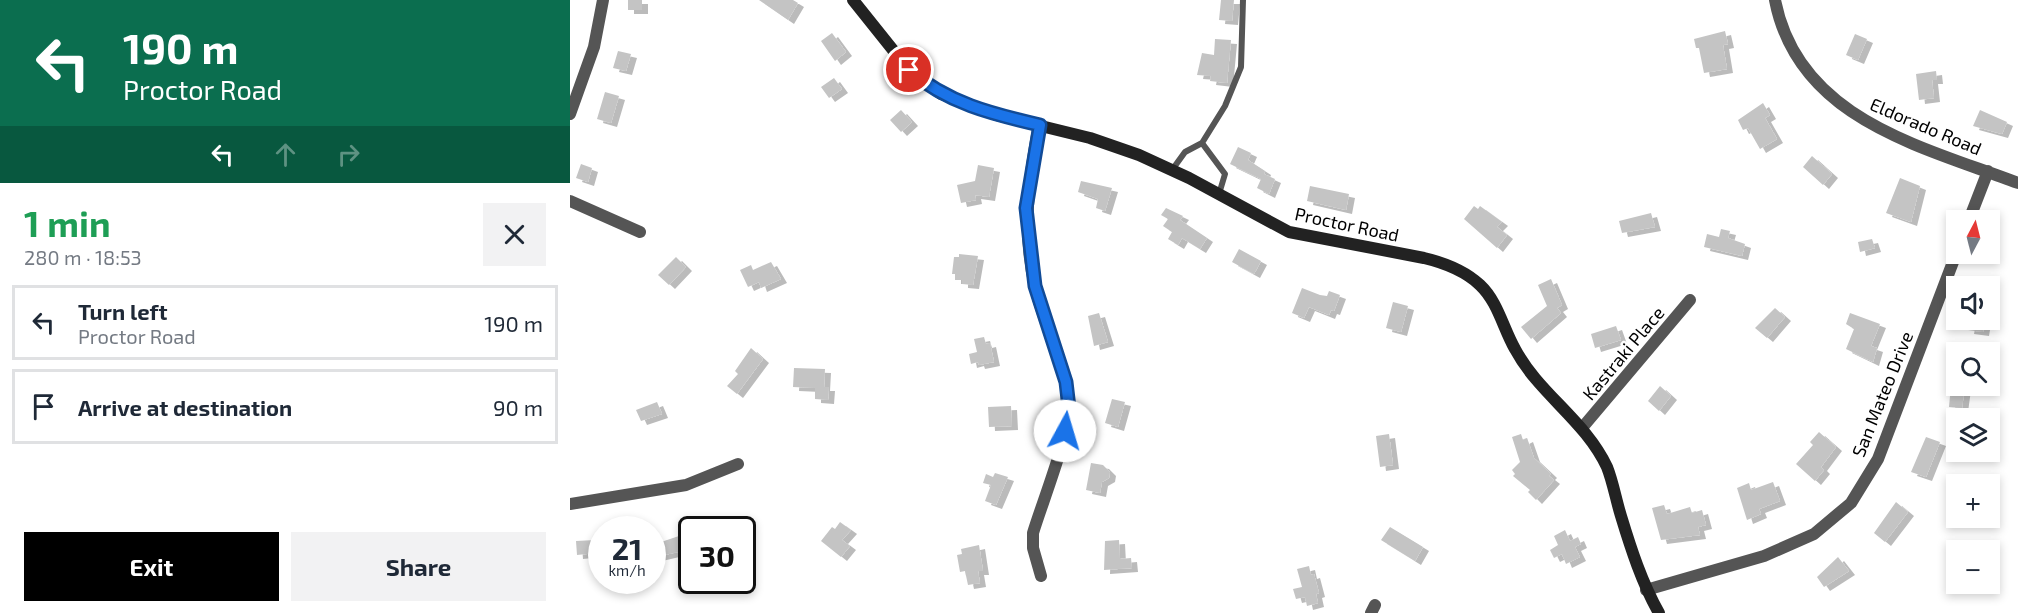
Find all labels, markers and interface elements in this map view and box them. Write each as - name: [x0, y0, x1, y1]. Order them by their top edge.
- text: 190 m: [123, 22, 239, 72]
- icon: left: [24, 24, 102, 102]
- pin: [883, 44, 934, 95]
- icon: arrive: [892, 53, 925, 86]
- text: Proctor Road: [123, 73, 282, 105]
- street label: Eldorado Road: [1867, 93, 1985, 159]
- icon: left: [206, 138, 239, 171]
- icon: ahead: [269, 138, 302, 171]
- icon: right: [332, 138, 365, 171]
- text: 1 min: [24, 201, 111, 244]
- street label: Proctor Road: [1293, 202, 1401, 246]
- button: close: [483, 203, 546, 266]
- north arrow: [1946, 210, 2000, 264]
- map controls: [1946, 210, 2000, 594]
- text: 280 m · 18:53: [24, 245, 142, 269]
- button: sound: [1946, 276, 2000, 330]
- text: Turn left: [78, 298, 167, 324]
- street label: Kastraki Place: [1577, 302, 1669, 404]
- icon: left: [27, 306, 60, 339]
- text: 190 m: [484, 310, 543, 336]
- text: Proctor Road: [78, 324, 196, 348]
- street label: San Mateo Drive: [1847, 328, 1917, 460]
- button: search: [1946, 342, 2000, 396]
- icon: arrive: [27, 390, 60, 423]
- text: Arrive at destination: [78, 394, 292, 420]
- text: 90 m: [493, 394, 543, 420]
- position arrow: [1033, 399, 1097, 463]
- button: layers: [1946, 408, 2000, 462]
- button: +: [1946, 474, 2000, 528]
- speed limit sign: 30: [678, 516, 756, 594]
- text: 21: [612, 530, 642, 566]
- button: Exit: [24, 532, 279, 601]
- button: Share: [291, 532, 546, 601]
- button: −: [1946, 540, 2000, 594]
- text: km/h: [608, 561, 646, 579]

